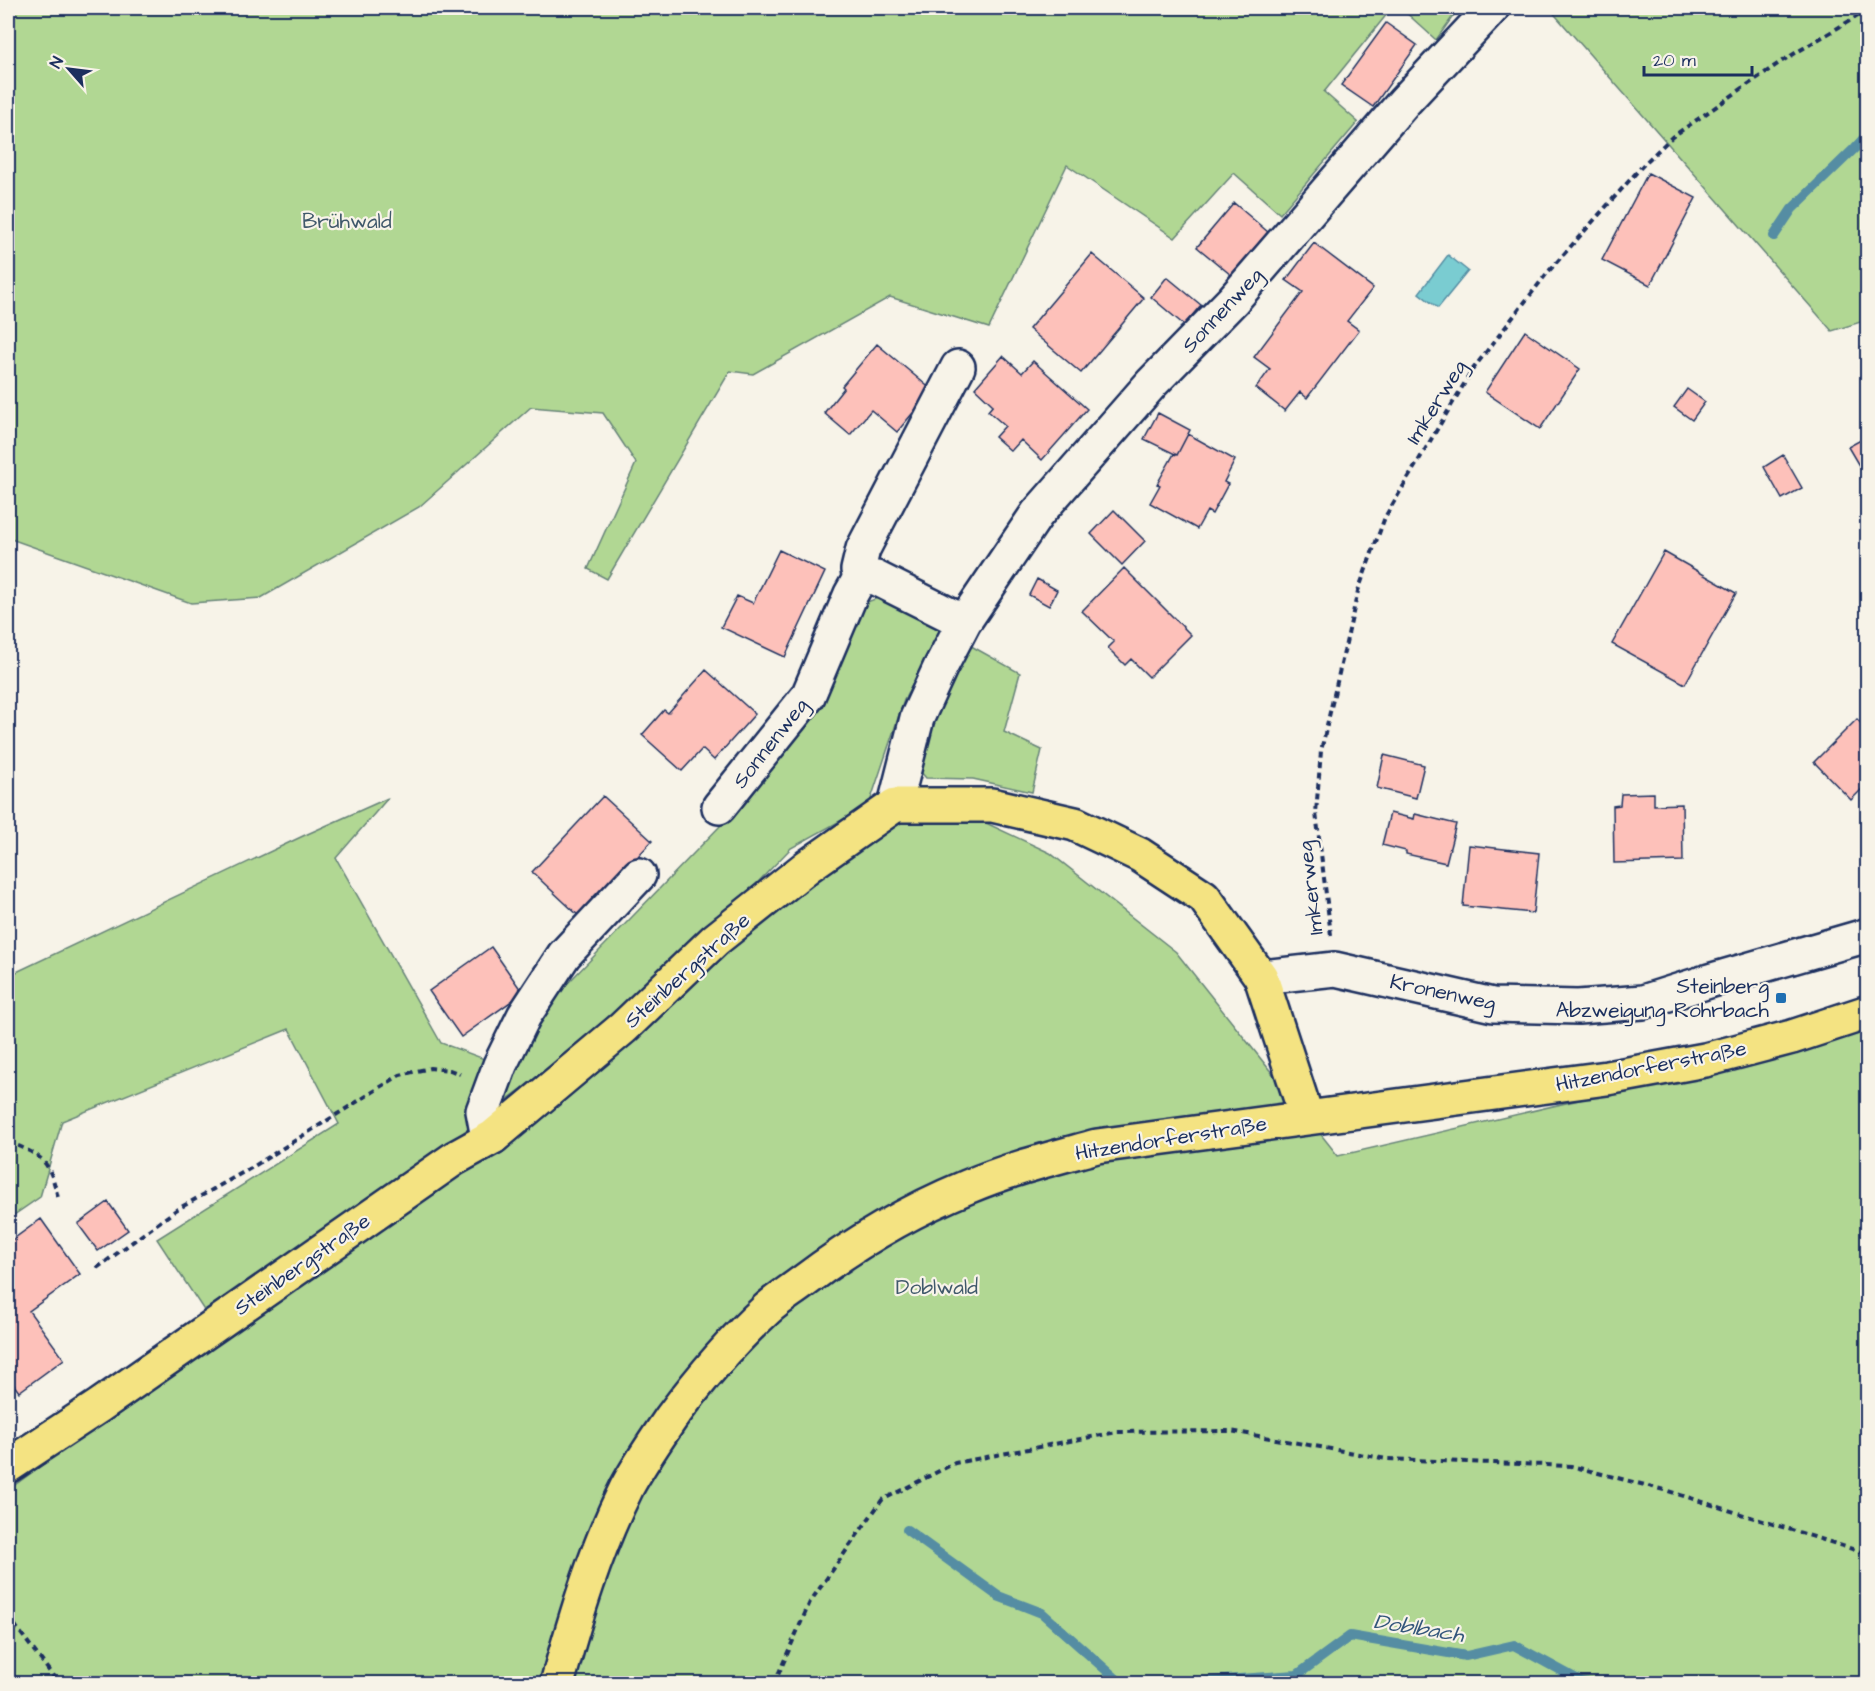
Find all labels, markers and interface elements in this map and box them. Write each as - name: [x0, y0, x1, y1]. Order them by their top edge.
- north arrow: [39, 39, 99, 99]
- scale bar: [1644, 39, 1752, 77]
- text: 20 m: [1653, 48, 1696, 73]
- text: N: [45, 53, 69, 72]
- park label: Brühwald: [302, 207, 392, 236]
- street label: Sonnenweg: [1175, 261, 1271, 361]
- street label: Imkerweg: [1399, 354, 1476, 451]
- street label: Sonnenweg: [726, 692, 817, 796]
- street label: Imkerweg: [1290, 839, 1333, 937]
- street label: Steinbergstraße: [618, 906, 758, 1036]
- street label: Kronenweg: [1387, 967, 1499, 1020]
- place label: Steinberg Abzweigung Rohrbach: [1556, 972, 1770, 1027]
- marker: Steinberg Abzweigung Rohrbach: [1774, 991, 1788, 1005]
- street label: Hitzendorferstraße: [1553, 1034, 1749, 1099]
- street label: Hitzendorferstraße: [1073, 1109, 1269, 1168]
- street label: Steinbergstraße: [228, 1207, 377, 1324]
- park label: Doblwald: [896, 1273, 978, 1302]
- water label: Doblbach: [1371, 1606, 1467, 1651]

